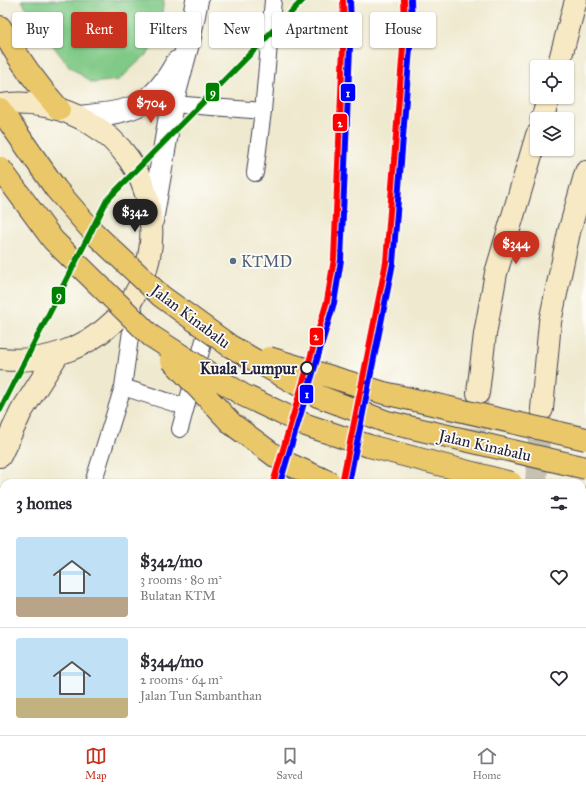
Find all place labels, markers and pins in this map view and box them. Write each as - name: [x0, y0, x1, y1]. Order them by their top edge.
- pin: $704: [127, 90, 175, 124]
- pin: $342: [111, 199, 159, 233]
- pin: $344: [492, 231, 540, 265]
- place label: KTMD: [241, 252, 292, 271]
- marker: KTMD: [228, 256, 238, 266]
- place label: Kuala Lumpur: [200, 359, 298, 379]
- marker: Kuala Lumpur: [300, 361, 314, 375]

